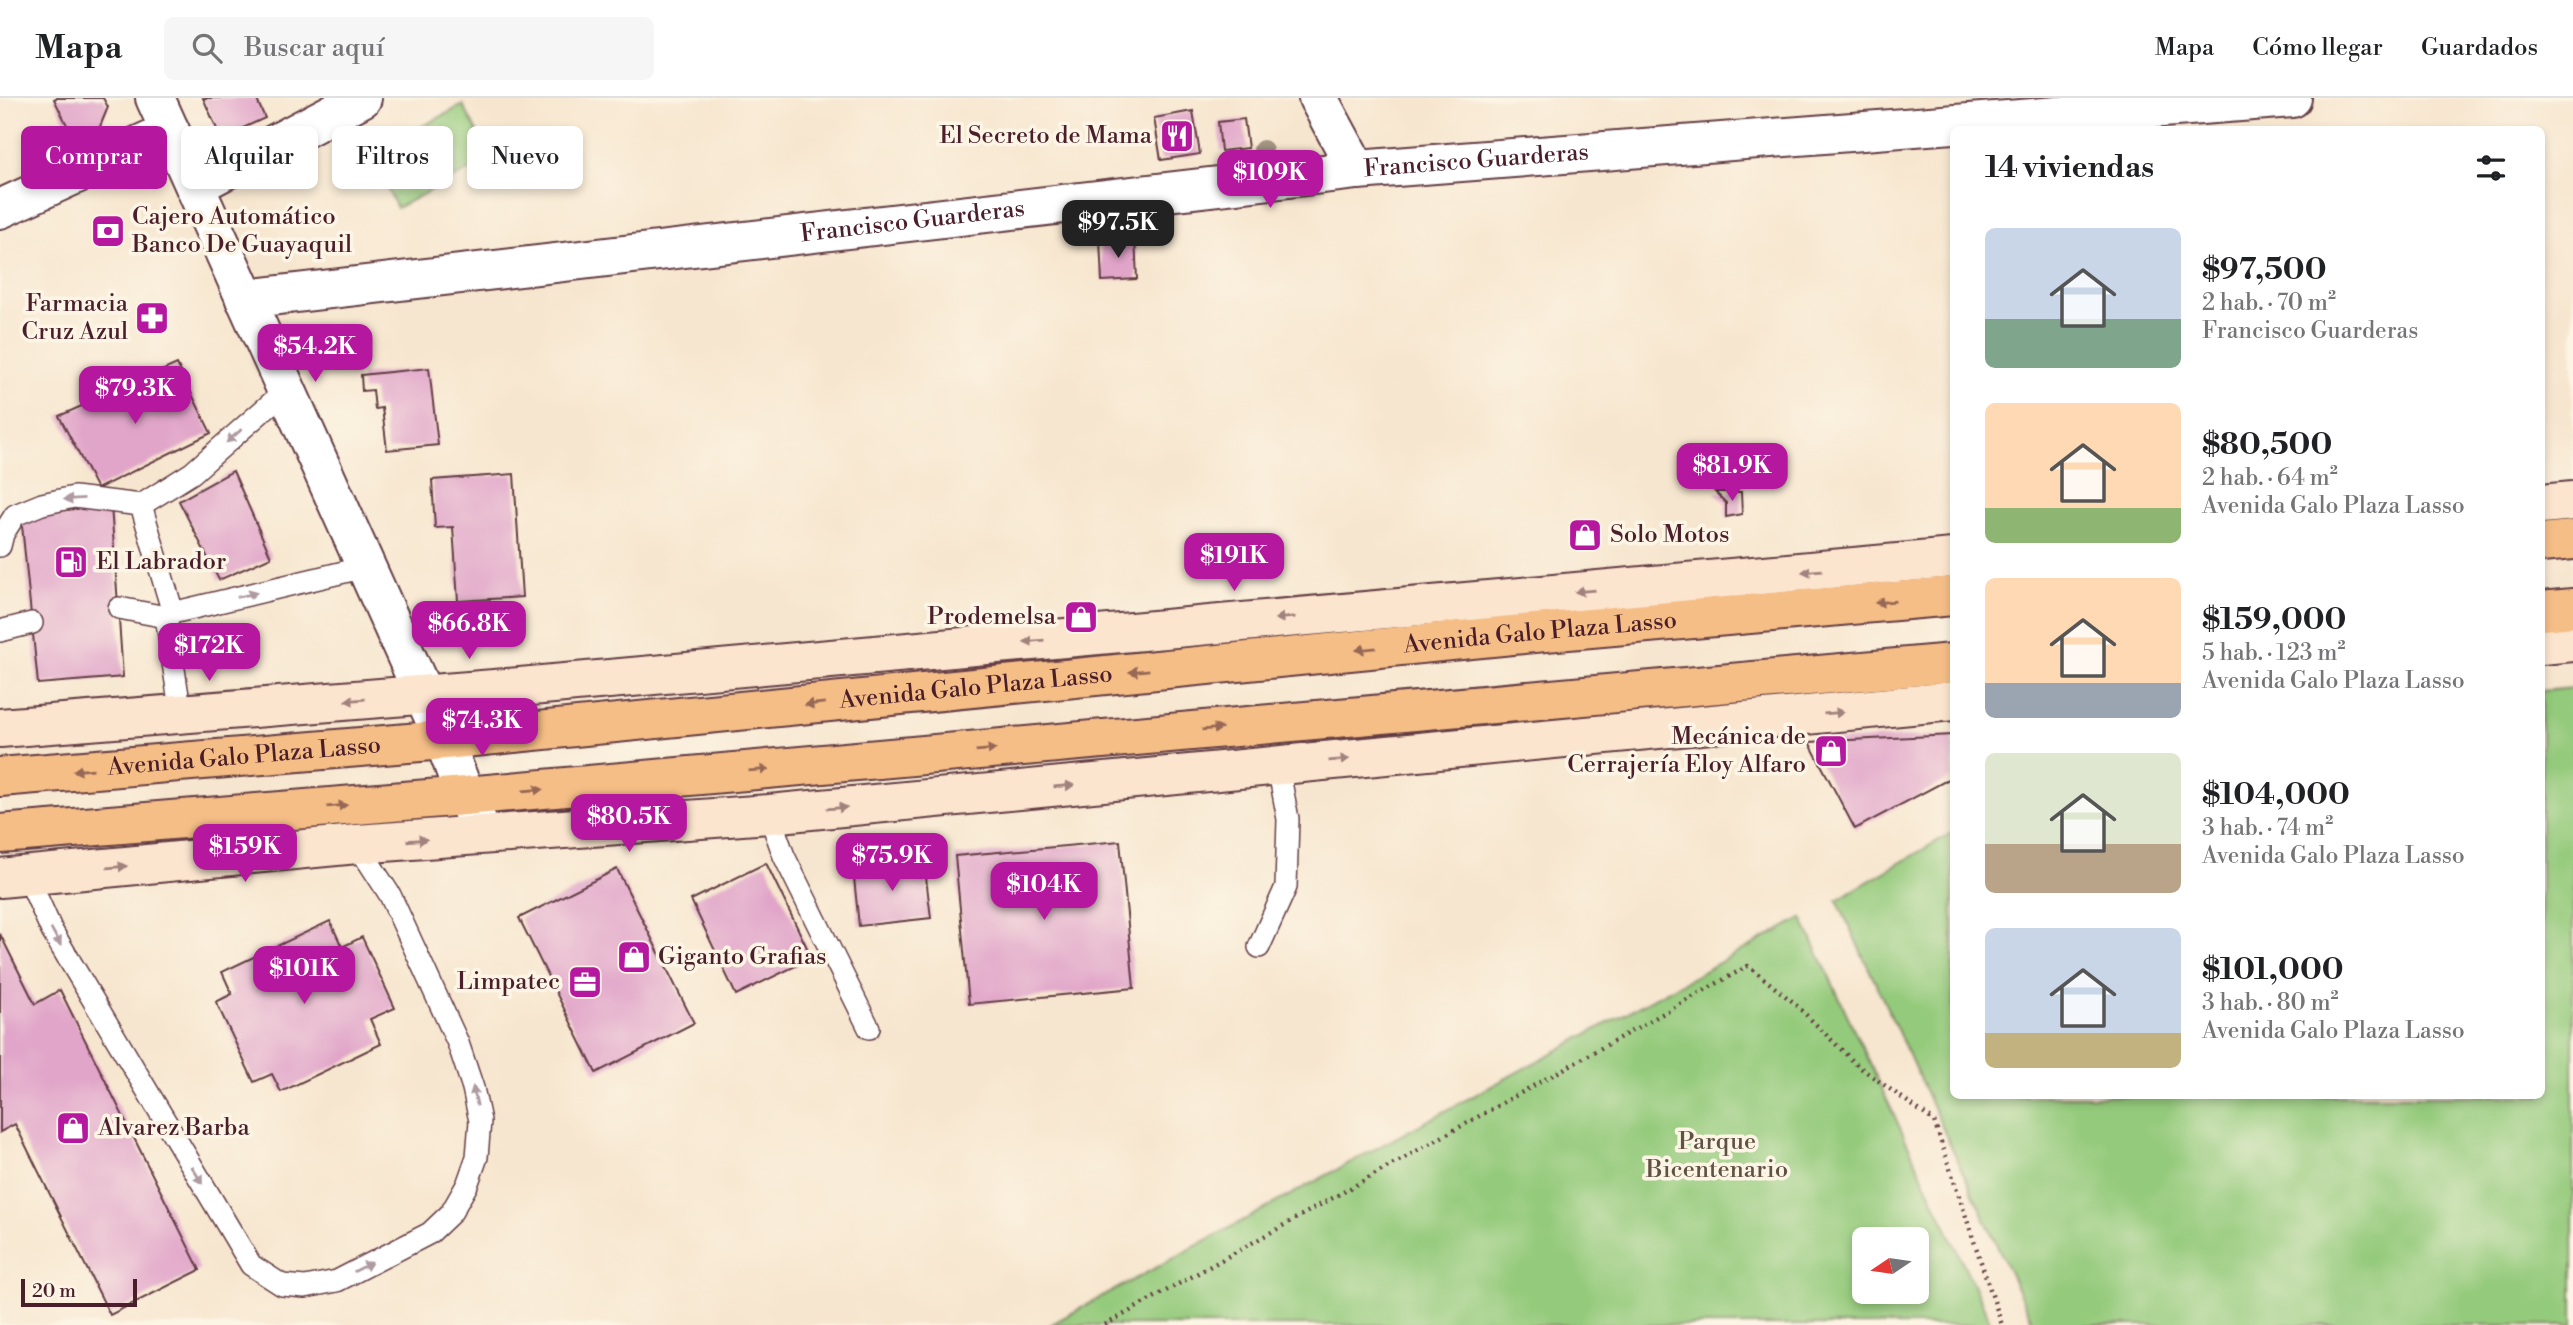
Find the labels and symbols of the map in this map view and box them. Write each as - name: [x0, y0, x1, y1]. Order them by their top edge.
- restaurant icon: El Secreto de Mama: [1158, 117, 1196, 155]
- place label: El Secreto de Mama: [939, 121, 1153, 151]
- street label: Francisco Guarderas: [1362, 137, 1590, 184]
- pin: $109K: [1221, 150, 1319, 210]
- street label: Francisco Guarderas: [799, 194, 1026, 249]
- pin: $97.5K: [1061, 200, 1175, 260]
- place label: Cajero Automático Banco De Guayaquil: [131, 202, 352, 260]
- bank icon: Cajero Automático Banco De Guayaquil: [89, 212, 127, 250]
- place label: Farmacia Cruz Azul: [22, 289, 129, 347]
- pharmacy icon: Farmacia Cruz Azul: [133, 299, 171, 337]
- pin: $54.2K: [258, 324, 372, 384]
- pin: $79.3K: [78, 366, 192, 426]
- one-way arrow: [226, 428, 243, 444]
- pin: $81.9K: [1675, 444, 1789, 503]
- one-way arrow: [62, 494, 84, 505]
- shop icon: Solo Motos: [1566, 516, 1604, 554]
- place label: Solo Motos: [1610, 520, 1730, 550]
- pin: $191K: [1185, 533, 1283, 593]
- fuel station icon: El Labrador: [52, 543, 90, 581]
- place label: El Labrador: [96, 547, 226, 577]
- one-way arrow: [1801, 565, 1823, 576]
- one-way arrow: [1574, 586, 1596, 597]
- one-way arrow: [237, 589, 259, 600]
- one-way arrow: [1874, 597, 1896, 608]
- shop icon: Prodemelsa: [1062, 598, 1100, 636]
- pin: $66.8K: [412, 602, 526, 661]
- place label: Prodemelsa: [927, 602, 1057, 632]
- street label: Avenida Galo Plaza Lasso: [1401, 605, 1678, 661]
- one-way arrow: [1274, 613, 1296, 624]
- pin: $172K: [160, 624, 258, 683]
- one-way arrow: [1023, 635, 1045, 646]
- one-way arrow: [1354, 644, 1376, 655]
- street label: Avenida Galo Plaza Lasso: [837, 659, 1114, 716]
- one-way arrow: [1128, 666, 1150, 677]
- one-way arrow: [343, 695, 365, 706]
- pin: $74.3K: [425, 698, 539, 758]
- one-way arrow: [804, 698, 826, 709]
- one-way arrow: [1823, 707, 1845, 718]
- place label: Mecánica de Cerrajería Eloy Alfaro: [1567, 722, 1806, 780]
- one-way arrow: [1202, 723, 1224, 734]
- street label: Avenida Galo Plaza Lasso: [105, 730, 382, 783]
- shop icon: Mecánica de Cerrajería Eloy Alfaro: [1812, 732, 1850, 770]
- one-way arrow: [975, 744, 997, 755]
- one-way arrow: [1328, 754, 1350, 765]
- one-way arrow: [748, 764, 770, 775]
- one-way arrow: [72, 765, 94, 776]
- one-way arrow: [1053, 780, 1075, 791]
- one-way arrow: [522, 784, 544, 795]
- pin: $80.5K: [572, 794, 686, 854]
- one-way arrow: [326, 800, 348, 811]
- one-way arrow: [826, 802, 848, 813]
- pin: $159K: [196, 824, 294, 884]
- one-way arrow: [406, 834, 428, 845]
- pin: $75.9K: [835, 834, 949, 893]
- one-way arrow: [106, 861, 128, 872]
- pin: $104K: [995, 862, 1093, 922]
- one-way arrow: [50, 927, 62, 947]
- shop icon: Giganto Grafias: [615, 938, 653, 976]
- place label: Giganto Grafias: [658, 942, 827, 972]
- pin: $101K: [255, 946, 353, 1006]
- office icon: Limpatec: [566, 963, 604, 1001]
- place label: Limpatec: [457, 967, 560, 997]
- one-way arrow: [469, 1085, 480, 1107]
- shop icon: Alvarez Barba: [54, 1109, 92, 1147]
- place label: Alvarez Barba: [97, 1113, 250, 1143]
- park label: Parque Bicentenario: [1645, 1127, 1788, 1185]
- one-way arrow: [191, 1165, 203, 1184]
- north arrow: [1852, 1227, 1928, 1304]
- one-way arrow: [353, 1262, 373, 1273]
- scale bar: [21, 1276, 136, 1308]

